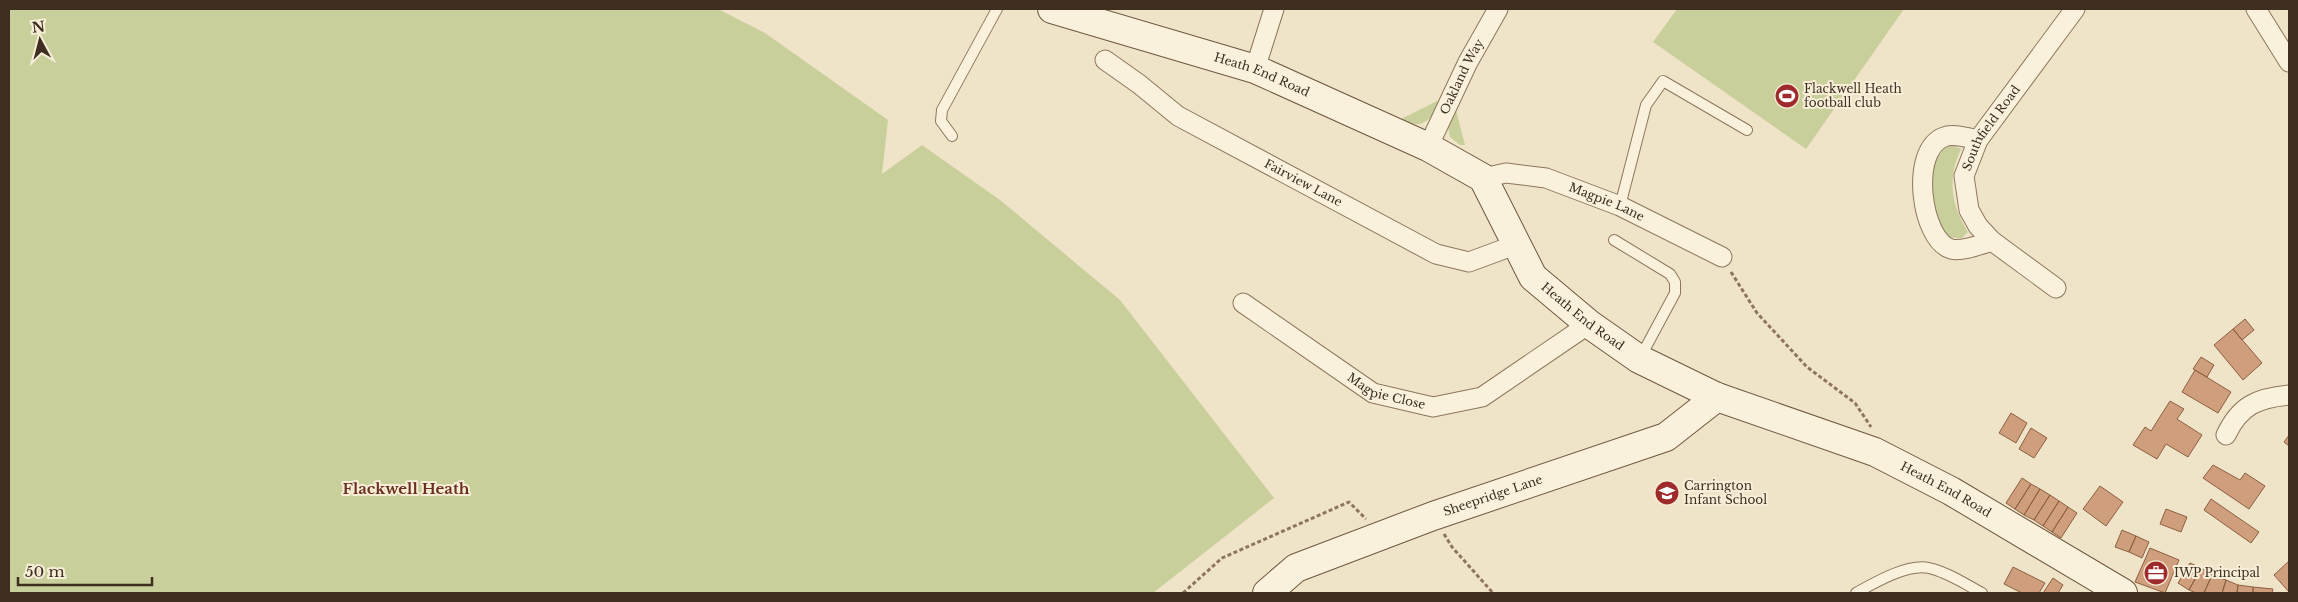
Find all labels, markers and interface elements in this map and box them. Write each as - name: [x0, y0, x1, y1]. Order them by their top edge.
- north arrow: [15, 15, 65, 65]
- text: N: [31, 17, 46, 37]
- street label: Oakland Way: [1436, 36, 1487, 117]
- street label: Heath End Road: [1212, 49, 1312, 100]
- place label: Flackwell Heath football club: [1804, 81, 1902, 110]
- street label: Southfield Road: [1959, 82, 2023, 173]
- sports icon: Flackwell Heath football club: [1774, 83, 1800, 109]
- street label: Fairview Lane: [1262, 156, 1345, 209]
- street label: Magpie Lane: [1567, 179, 1647, 224]
- street label: Heath End Road: [1538, 279, 1627, 353]
- street label: Magpie Close: [1345, 369, 1427, 412]
- street label: Heath End Road: [1898, 458, 1994, 520]
- street label: Sheepridge Lane: [1441, 471, 1544, 519]
- place label: Carrington Infant School: [1684, 478, 1767, 507]
- district label: Flackwell Heath: [343, 479, 470, 498]
- school or university icon: Carrington Infant School: [1654, 480, 1680, 506]
- scale bar: [18, 554, 151, 586]
- office icon: IWP Principal: [2143, 560, 2169, 586]
- text: 50 m: [25, 562, 65, 581]
- place label: IWP Principal: [2174, 565, 2260, 580]

